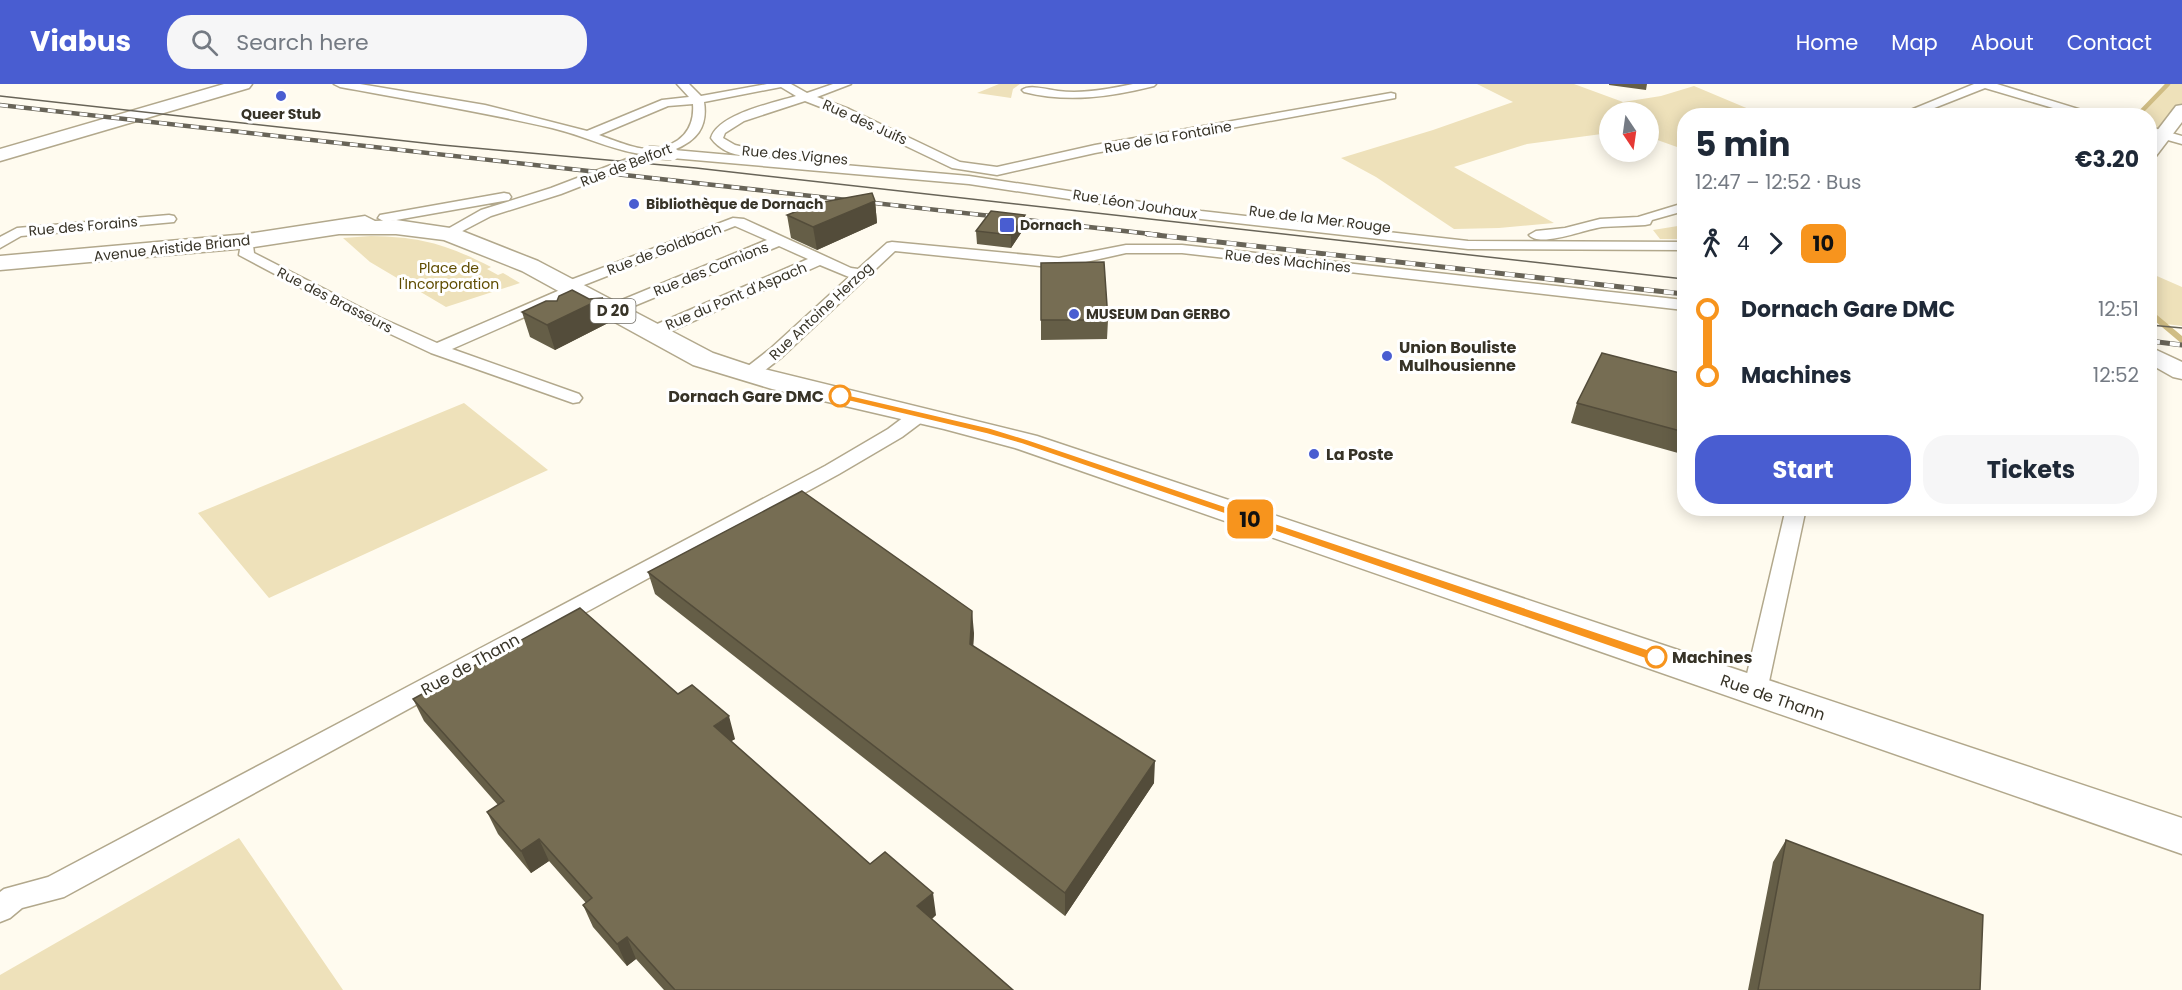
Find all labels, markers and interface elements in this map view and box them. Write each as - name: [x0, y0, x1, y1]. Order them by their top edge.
- search box: [167, 15, 587, 69]
- text: Viabus: [30, 22, 131, 61]
- icon: search: [188, 26, 221, 59]
- text: Search here: [236, 27, 369, 58]
- text: Home: [1796, 28, 1858, 57]
- text: Map: [1891, 28, 1938, 57]
- text: About: [1971, 28, 2034, 57]
- text: Contact: [2067, 28, 2152, 57]
- marker: Queer Stub: [274, 89, 288, 103]
- street label: Rue des Juifs: [819, 94, 911, 150]
- north arrow: [1599, 102, 1659, 162]
- map controls: [1599, 102, 1659, 162]
- place label: Queer Stub: [241, 104, 321, 124]
- street label: Rue de la Fontaine: [1103, 116, 1234, 158]
- text: 5 min: [1695, 121, 1790, 168]
- street label: Rue de Belfort: [577, 138, 675, 192]
- street label: Rue des Vignes: [741, 140, 849, 170]
- text: €3.20: [2075, 144, 2139, 175]
- text: 12:47 – 12:52 · Bus: [1695, 168, 1862, 196]
- street label: Rue Léon Jouhaux: [1071, 184, 1199, 224]
- place label: Bibliothèque de Dornach: [646, 194, 823, 214]
- marker: Bibliothèque de Dornach: [627, 197, 641, 211]
- street label: Rue de la Mer Rouge: [1248, 200, 1392, 238]
- street label: Rue des Forains: [28, 211, 138, 241]
- place label: Dornach: [1020, 215, 1082, 235]
- marker: Dornach: [998, 216, 1016, 234]
- street label: Rue de Goldbach: [604, 218, 724, 280]
- icon: walk: [1695, 227, 1728, 260]
- icon: forward: [1759, 227, 1792, 260]
- text: 4: [1737, 229, 1750, 257]
- text: 10: [1813, 229, 1834, 258]
- street label: Avenue Aristide Briand: [93, 230, 251, 266]
- street label: Rue des Camions: [650, 237, 772, 301]
- street label: Rue des Machines: [1224, 244, 1352, 278]
- street label: Rue du Pont d'Aspach: [662, 257, 810, 335]
- street label: Rue Antoine Herzog: [765, 257, 877, 365]
- park label: Place de l'Incorporation: [399, 258, 499, 294]
- street label: Rue des Brasseurs: [274, 262, 396, 338]
- text: Dornach Gare DMC: [1741, 294, 1955, 325]
- text: 12:51: [2098, 295, 2139, 323]
- road number: D 20: [590, 299, 636, 323]
- place label: MUSEUM Dan GERBO: [1086, 304, 1230, 324]
- marker: MUSEUM Dan GERBO: [1067, 307, 1081, 321]
- place label: Union Bouliste Mulhousienne: [1399, 336, 1517, 377]
- marker: Union Bouliste Mulhousienne: [1380, 349, 1394, 363]
- text: Machines: [1741, 360, 1851, 391]
- text: 12:52: [2093, 361, 2139, 389]
- place label: Dornach Gare DMC: [668, 385, 824, 408]
- marker: Dornach Gare DMC: [829, 385, 851, 407]
- button: Start: [1695, 435, 1911, 504]
- button: Tickets: [1923, 435, 2139, 504]
- place label: La Poste: [1326, 443, 1393, 466]
- marker: La Poste: [1307, 447, 1321, 461]
- line badge: 10: [1223, 500, 1277, 538]
- text: 10: [1239, 505, 1261, 534]
- street label: Rue de Thann: [417, 628, 524, 701]
- marker: Machines: [1645, 646, 1667, 668]
- place label: Machines: [1672, 646, 1752, 669]
- street label: Rue de Thann: [1717, 669, 1828, 726]

